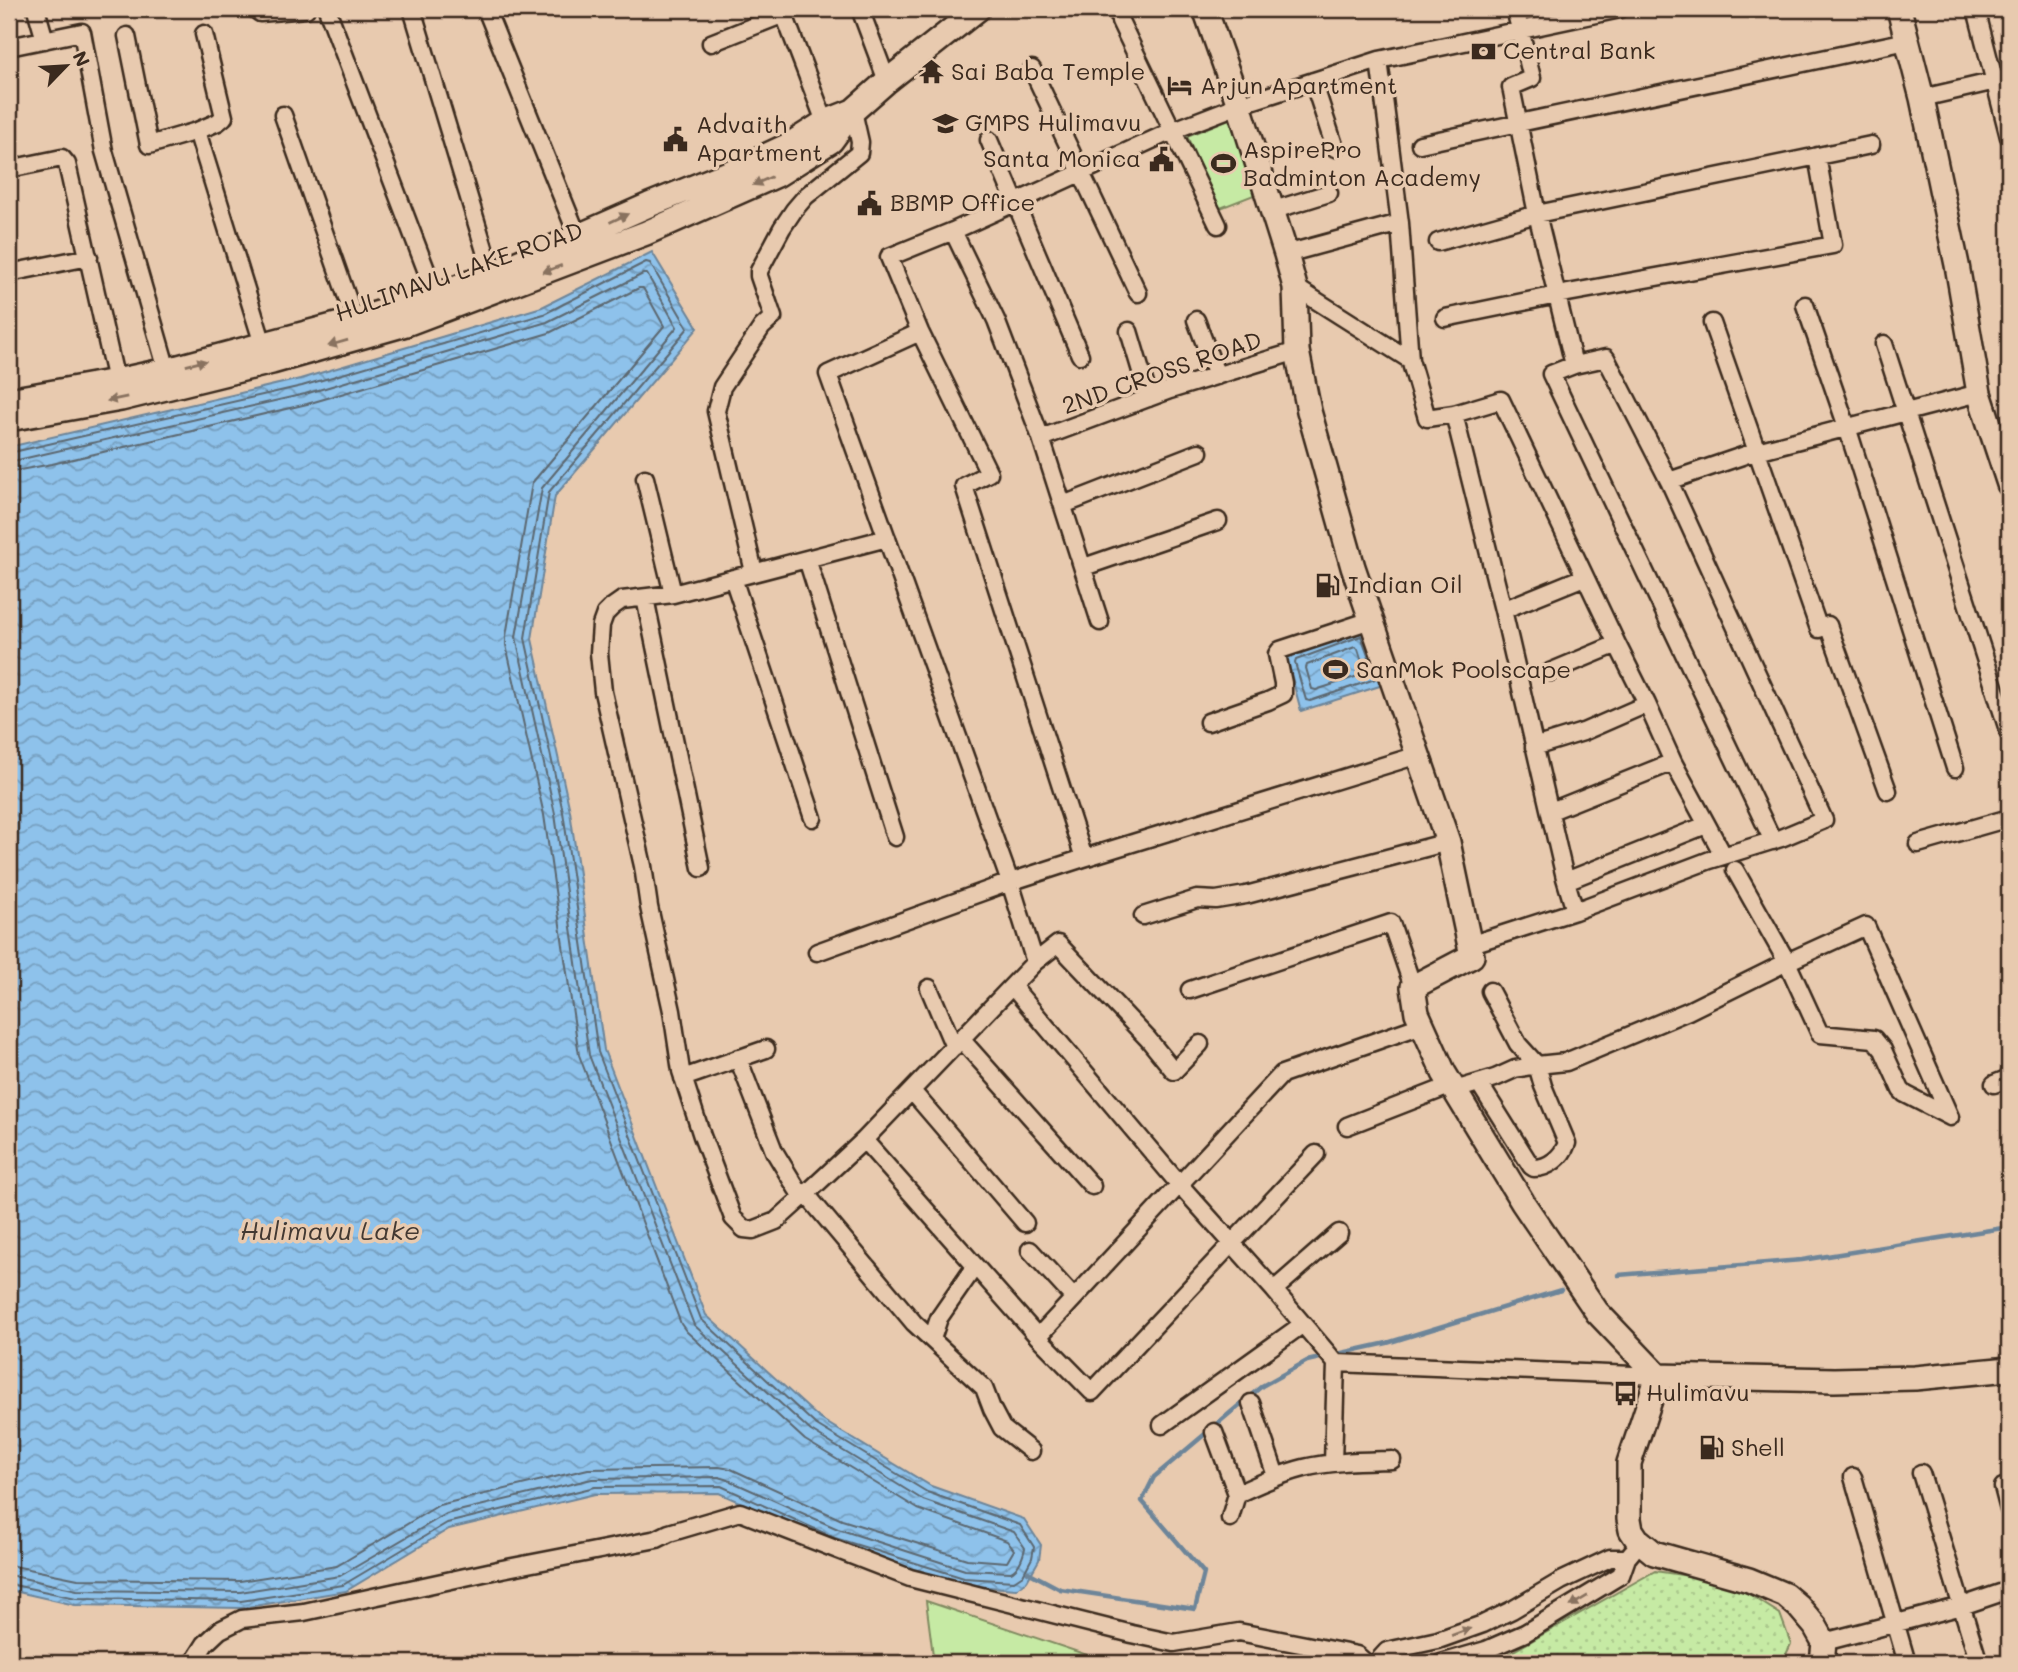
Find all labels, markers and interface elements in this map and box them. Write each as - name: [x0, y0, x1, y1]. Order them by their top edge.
- north arrow: [32, 32, 102, 102]
- place label: Central Bank: [1503, 34, 1655, 65]
- bank icon: Central Bank: [1469, 37, 1497, 65]
- text: N: [67, 47, 96, 70]
- place label: Sai Baba Temple: [951, 55, 1145, 86]
- temple icon: Sai Baba Temple: [917, 58, 945, 86]
- place label: Arjun Apartment: [1200, 69, 1398, 100]
- hotel icon: Arjun Apartment: [1166, 72, 1194, 100]
- place label: GMPS Hulimavu: [965, 106, 1141, 137]
- place label: Advaith Apartment: [696, 108, 823, 167]
- school or university icon: GMPS Hulimavu: [931, 109, 959, 137]
- public building icon: Advaith Apartment: [662, 125, 690, 153]
- place label: AspirePro Badminton Academy: [1243, 133, 1481, 192]
- place label: Santa Monica: [983, 142, 1141, 173]
- public building icon: Santa Monica: [1147, 145, 1175, 173]
- sports icon: AspirePro Badminton Academy: [1209, 150, 1237, 178]
- one-way arrow: [752, 176, 773, 187]
- place label: BBMP Office: [890, 186, 1035, 217]
- public building icon: BBMP Office: [856, 189, 884, 217]
- one-way arrow: [609, 212, 629, 224]
- street label: HULIMAVU LAKE ROAD: [330, 214, 587, 328]
- one-way arrow: [542, 263, 563, 274]
- street label: 2ND CROSS ROAD: [1058, 323, 1265, 420]
- one-way arrow: [327, 339, 348, 349]
- one-way arrow: [185, 357, 207, 368]
- one-way arrow: [106, 394, 128, 405]
- place label: Indian Oil: [1348, 568, 1463, 599]
- fuel station icon: Indian Oil: [1314, 571, 1342, 599]
- place label: SanMok Poolscape: [1356, 653, 1571, 684]
- sports icon: SanMok Poolscape: [1322, 656, 1350, 684]
- water label: Hulimavu Lake: [240, 1213, 420, 1247]
- place label: Hulimavu: [1646, 1376, 1750, 1407]
- bus stop icon: Hulimavu: [1612, 1379, 1640, 1407]
- place label: Shell: [1731, 1431, 1785, 1462]
- fuel station icon: Shell: [1697, 1434, 1725, 1462]
- one-way arrow: [1569, 1595, 1588, 1607]
- one-way arrow: [1450, 1626, 1471, 1637]

